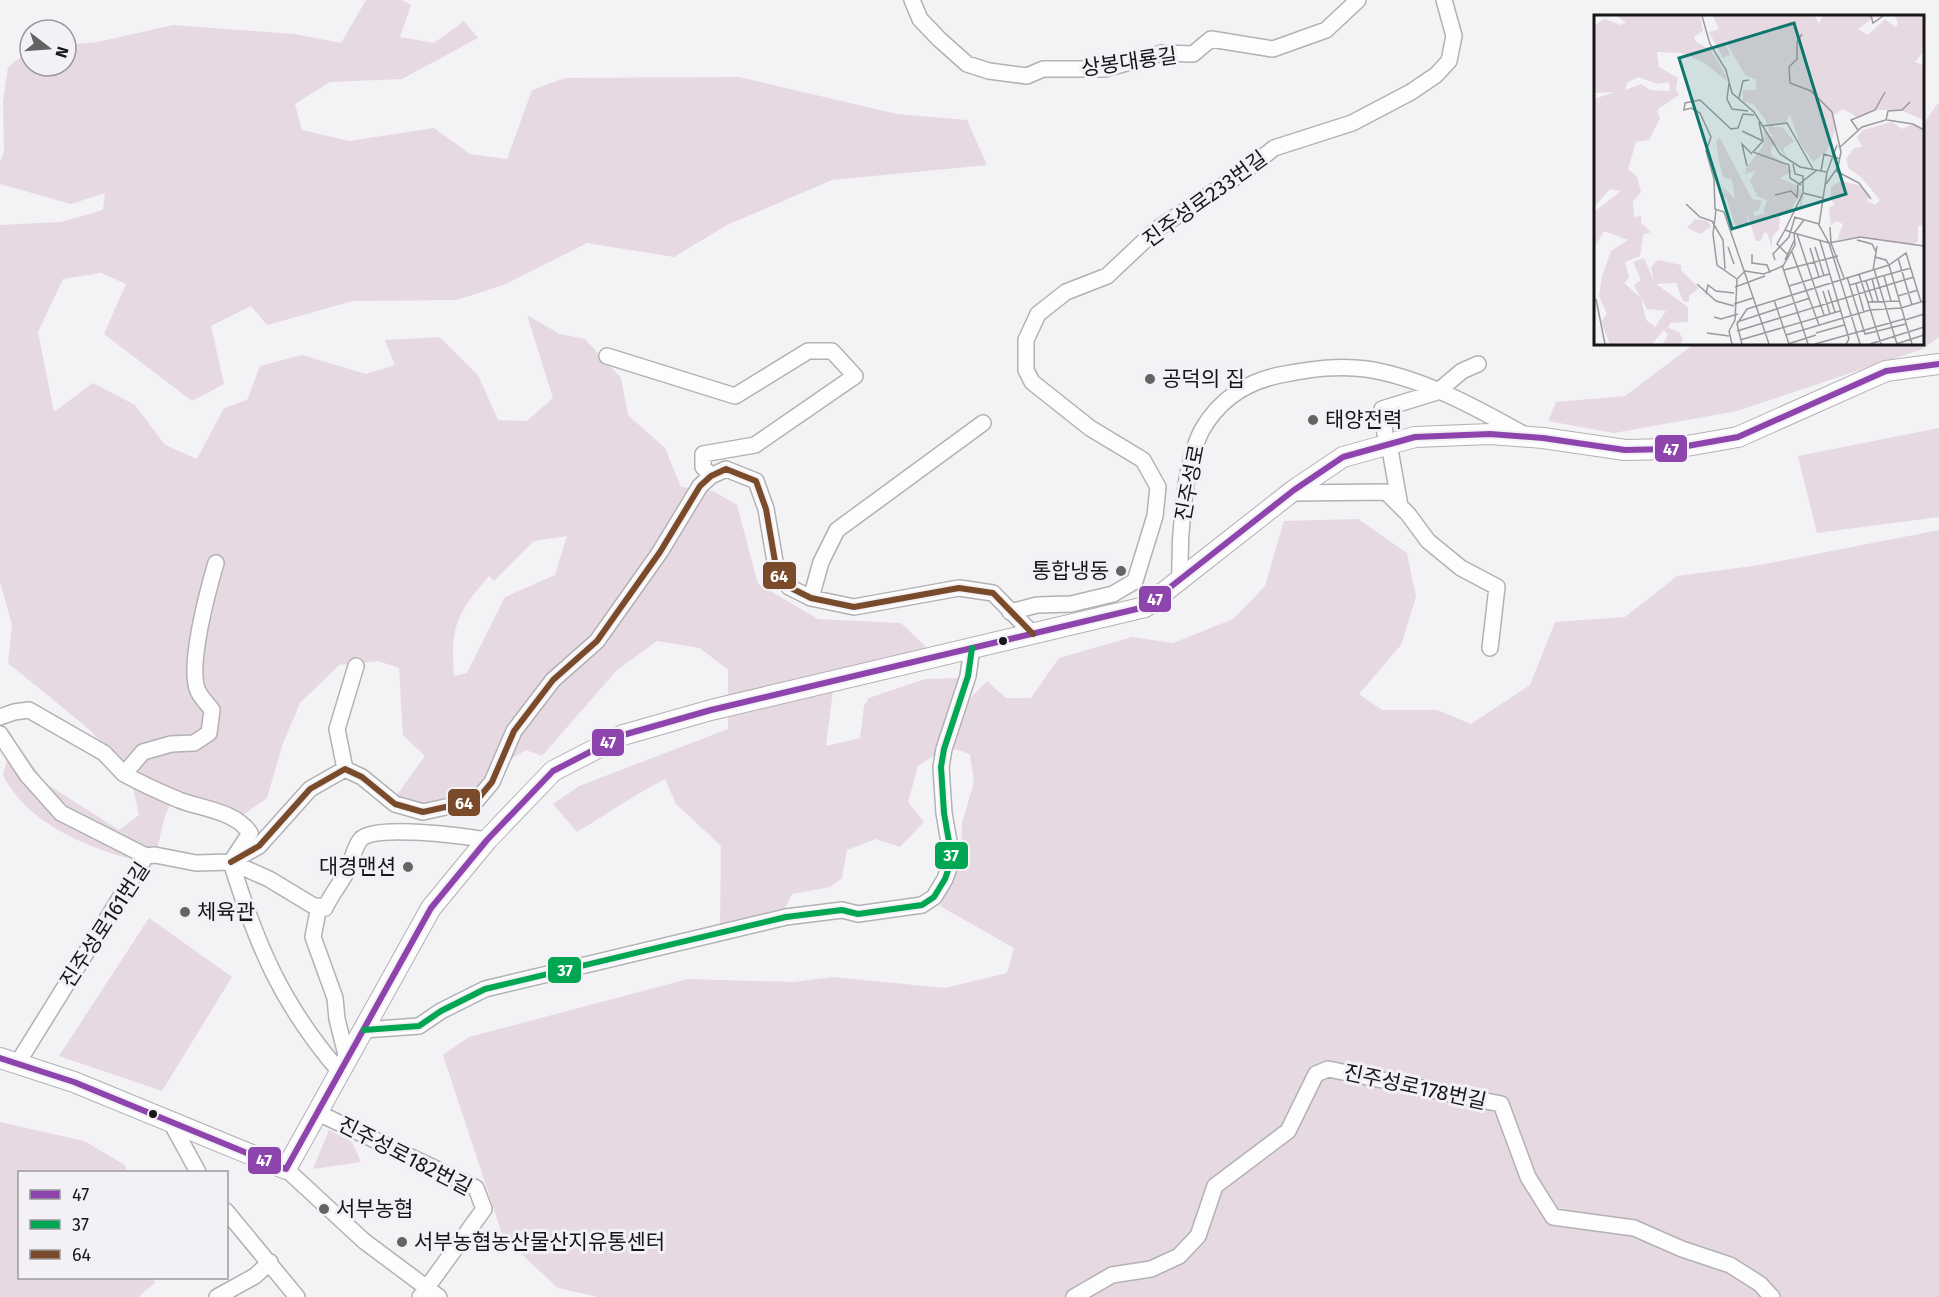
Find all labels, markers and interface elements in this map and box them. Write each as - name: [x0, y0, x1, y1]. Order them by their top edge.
- inset map: [1594, 15, 1924, 345]
- north arrow: [18, 18, 78, 78]
- street label: 상봉대룡길: [1079, 42, 1179, 82]
- text: N: [51, 44, 73, 60]
- street label: 진주성로233번길: [1138, 145, 1272, 253]
- place label: 공덕의 집: [1162, 366, 1245, 392]
- marker: 공덕의 집: [1143, 372, 1157, 386]
- place label: 태양전력: [1325, 407, 1402, 433]
- marker: 태양전력: [1306, 413, 1320, 427]
- line badge: 47: [1654, 434, 1688, 463]
- text: 47: [1663, 440, 1680, 459]
- street label: 진주성로: [1170, 443, 1210, 523]
- place label: 통합냉동: [1032, 558, 1109, 584]
- line badge: 64: [762, 561, 797, 590]
- marker: 통합냉동: [1114, 564, 1128, 578]
- text: 64: [770, 567, 788, 586]
- line badge: 47: [1138, 585, 1172, 613]
- text: 47: [1147, 590, 1164, 609]
- unlabelled marker: [997, 635, 1009, 647]
- line badge: 47: [591, 728, 625, 757]
- text: 47: [600, 733, 617, 752]
- line badge: 64: [447, 788, 481, 817]
- text: 64: [455, 794, 473, 813]
- line badge: 37: [934, 841, 969, 870]
- text: 37: [942, 846, 959, 865]
- place label: 대경맨션: [319, 854, 396, 880]
- street label: 진주성로161번길: [55, 857, 155, 993]
- marker: 대경맨션: [401, 860, 415, 874]
- place label: 체육관: [197, 899, 255, 925]
- marker: 체육관: [178, 905, 192, 919]
- line badge: 37: [547, 956, 582, 984]
- text: 37: [556, 961, 573, 980]
- street label: 진주성로178번길: [1341, 1059, 1489, 1115]
- unlabelled marker: [147, 1108, 159, 1120]
- street label: 진주성로182번길: [334, 1111, 476, 1201]
- line badge: 47: [247, 1146, 282, 1175]
- text: 47: [256, 1151, 273, 1170]
- legend: [18, 1171, 228, 1279]
- text: 47: [72, 1184, 89, 1206]
- place label: 서부농협: [336, 1196, 413, 1222]
- marker: 서부농협: [317, 1202, 331, 1216]
- text: 37: [72, 1214, 89, 1236]
- place label: 서부농협농산물산지유통센터: [414, 1229, 665, 1255]
- marker: 서부농협농산물산지유통센터: [395, 1235, 409, 1249]
- text: 64: [72, 1244, 92, 1266]

